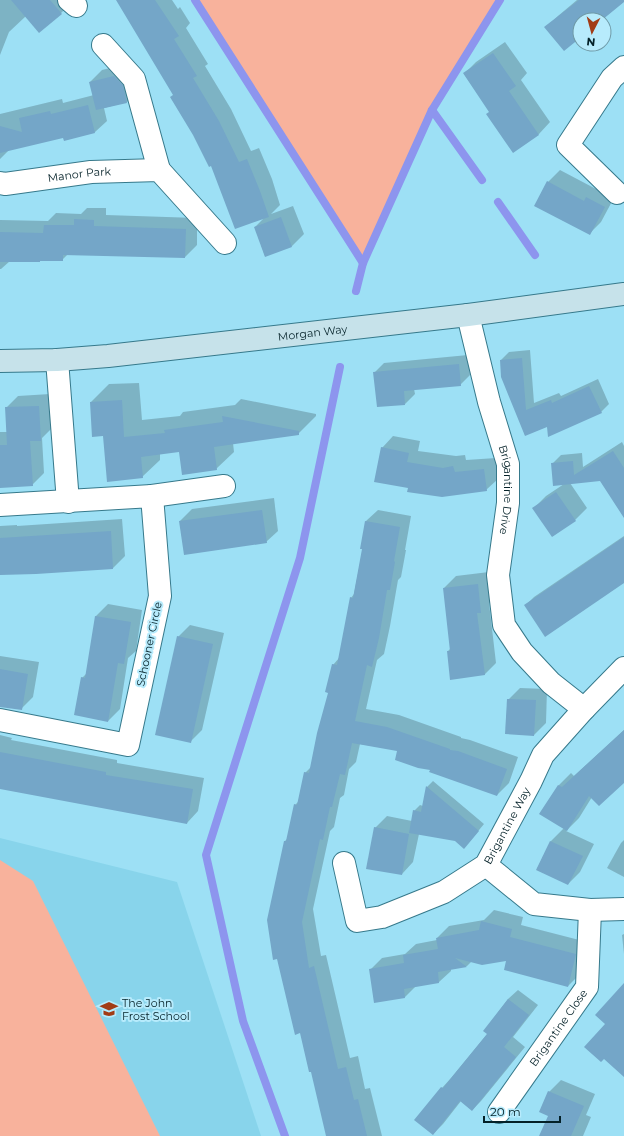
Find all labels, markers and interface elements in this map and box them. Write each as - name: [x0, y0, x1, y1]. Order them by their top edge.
- north arrow: [572, 12, 612, 52]
- text: N: [586, 35, 596, 49]
- street label: Manor Park: [47, 164, 112, 185]
- street label: Morgan Way: [277, 322, 348, 344]
- street label: Brigantine Drive: [496, 443, 516, 536]
- street label: Schooner Circle: [133, 600, 165, 688]
- street label: Brigantine Way: [481, 785, 533, 867]
- street label: Brigantine Close: [526, 986, 590, 1069]
- place label: The John Frost School: [122, 996, 190, 1023]
- school or university icon: The John Frost School: [99, 999, 119, 1019]
- scale bar: [484, 1098, 560, 1124]
- text: 20 m: [490, 1104, 521, 1119]

